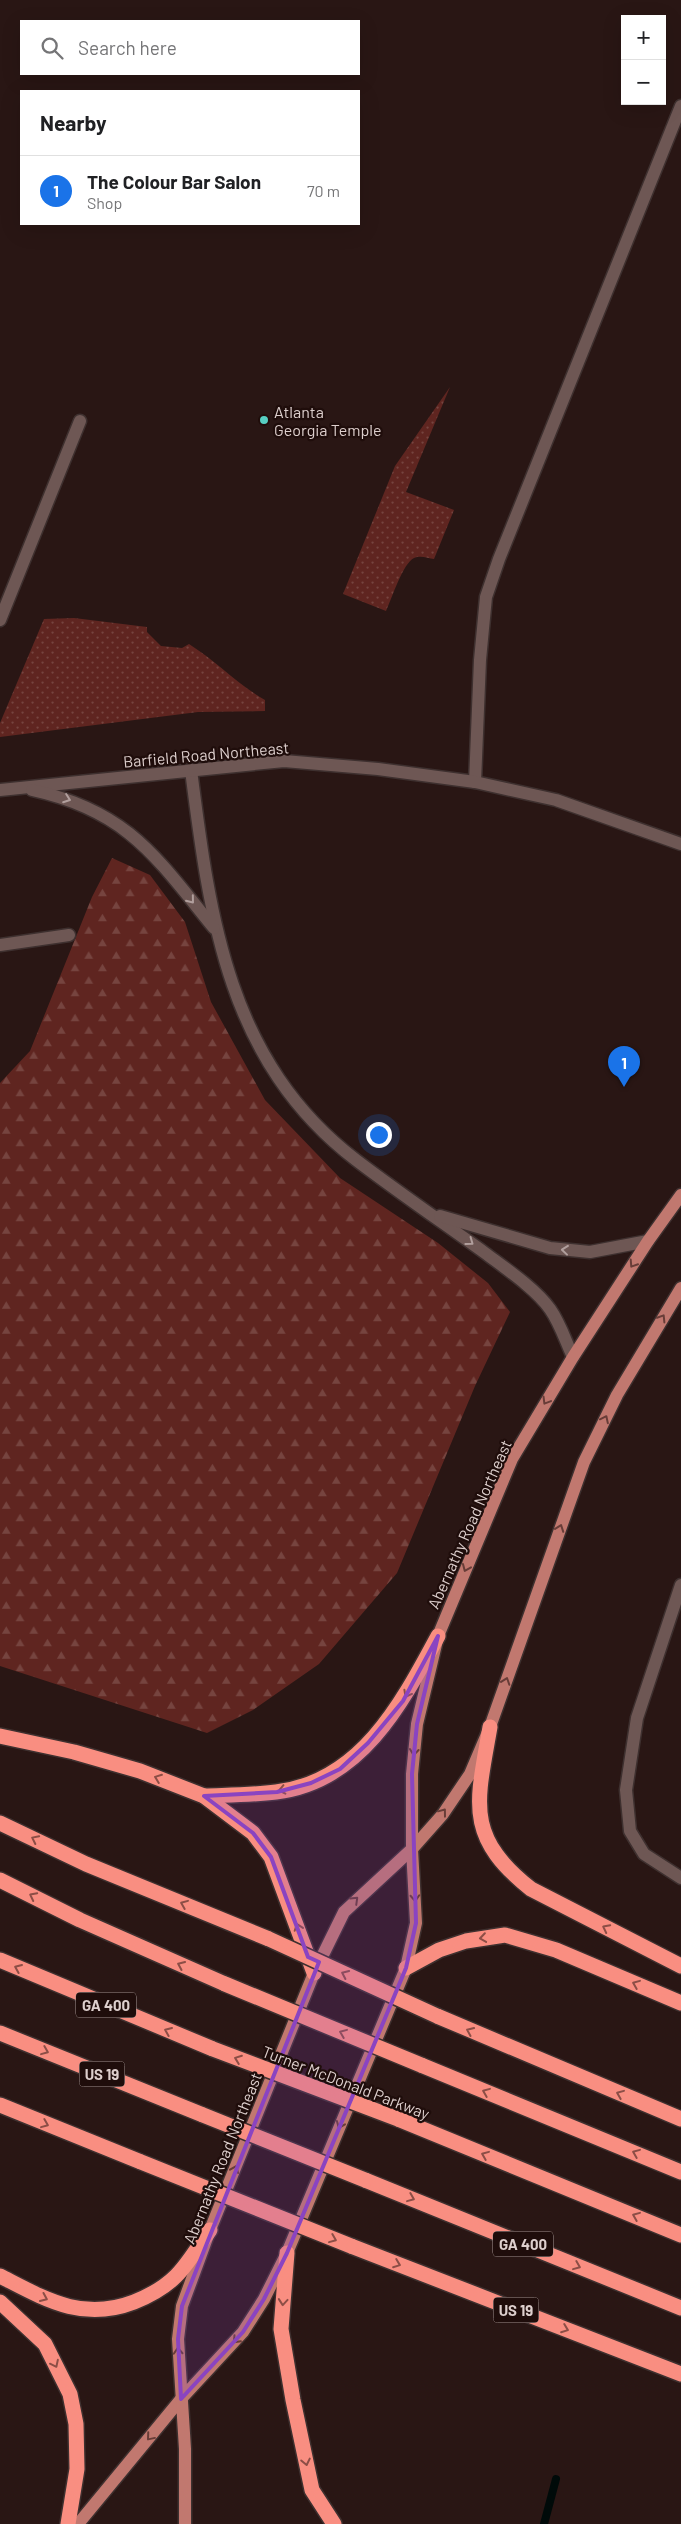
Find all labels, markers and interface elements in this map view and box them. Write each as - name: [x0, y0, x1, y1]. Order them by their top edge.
- map controls: [621, 15, 666, 105]
- button: +: [621, 15, 666, 60]
- search box: [20, 20, 360, 75]
- icon: search: [38, 34, 66, 62]
- text: Search here: [78, 36, 177, 59]
- button: −: [621, 60, 666, 105]
- text: Nearby: [40, 110, 106, 135]
- text: The Colour Bar Salon: [87, 170, 261, 193]
- text: 1: [53, 181, 59, 200]
- text: 70 m: [307, 181, 340, 200]
- text: Shop: [87, 193, 122, 212]
- place label: Atlanta Georgia Temple: [274, 402, 381, 439]
- marker: Atlanta Georgia Temple: [258, 414, 270, 426]
- street label: Barfield Road Northeast: [122, 737, 290, 771]
- one-way arrow: [62, 794, 71, 804]
- one-way arrow: [185, 894, 193, 903]
- pin: 1: [608, 1046, 640, 1087]
- your location: [366, 1122, 392, 1148]
- one-way arrow: [464, 1236, 474, 1245]
- one-way arrow: [561, 1245, 569, 1256]
- one-way arrow: [630, 1258, 639, 1267]
- one-way arrow: [656, 1314, 665, 1324]
- one-way arrow: [543, 1396, 553, 1405]
- one-way arrow: [599, 1415, 609, 1424]
- street label: Abernathy Road Northeast: [423, 1437, 515, 1611]
- one-way arrow: [554, 1524, 564, 1533]
- one-way arrow: [462, 1563, 472, 1572]
- one-way arrow: [500, 1678, 510, 1686]
- one-way arrow: [403, 1689, 413, 1698]
- one-way arrow: [409, 1748, 420, 1756]
- one-way arrow: [154, 1774, 163, 1784]
- one-way arrow: [278, 1784, 287, 1795]
- one-way arrow: [438, 1809, 446, 1818]
- one-way arrow: [31, 1835, 40, 1846]
- one-way arrow: [29, 1892, 38, 1902]
- one-way arrow: [409, 1894, 420, 1902]
- one-way arrow: [349, 1897, 358, 1906]
- one-way arrow: [180, 1900, 189, 1910]
- one-way arrow: [293, 1923, 303, 1931]
- one-way arrow: [603, 1924, 612, 1934]
- one-way arrow: [478, 1933, 487, 1943]
- one-way arrow: [177, 1960, 186, 1971]
- one-way arrow: [14, 1963, 23, 1974]
- one-way arrow: [341, 1970, 350, 1980]
- one-way arrow: [632, 1980, 641, 1991]
- road number: GA 400: [76, 1992, 136, 2018]
- one-way arrow: [164, 2026, 172, 2036]
- one-way arrow: [466, 2026, 475, 2037]
- one-way arrow: [339, 2029, 348, 2039]
- street label: Turner McDonald Parkway: [260, 2041, 433, 2123]
- one-way arrow: [40, 2045, 49, 2056]
- one-way arrow: [234, 2055, 242, 2065]
- road number: US 19: [80, 2062, 124, 2086]
- street label: Abernathy Road Northeast: [179, 2070, 265, 2246]
- one-way arrow: [482, 2087, 490, 2097]
- one-way arrow: [616, 2090, 625, 2101]
- one-way arrow: [40, 2117, 49, 2128]
- one-way arrow: [336, 2120, 346, 2129]
- one-way arrow: [632, 2149, 641, 2160]
- one-way arrow: [481, 2151, 490, 2161]
- one-way arrow: [229, 2165, 239, 2174]
- one-way arrow: [406, 2192, 415, 2203]
- one-way arrow: [632, 2212, 641, 2223]
- one-way arrow: [328, 2232, 337, 2243]
- road number: GA 400: [493, 2232, 553, 2256]
- one-way arrow: [392, 2258, 401, 2268]
- one-way arrow: [573, 2260, 581, 2270]
- one-way arrow: [38, 2291, 47, 2301]
- one-way arrow: [278, 2298, 289, 2306]
- road number: US 19: [494, 2298, 538, 2322]
- one-way arrow: [560, 2323, 568, 2333]
- one-way arrow: [232, 2334, 241, 2343]
- one-way arrow: [173, 2346, 184, 2354]
- one-way arrow: [49, 2359, 59, 2368]
- one-way arrow: [147, 2431, 155, 2440]
- one-way arrow: [300, 2457, 311, 2466]

